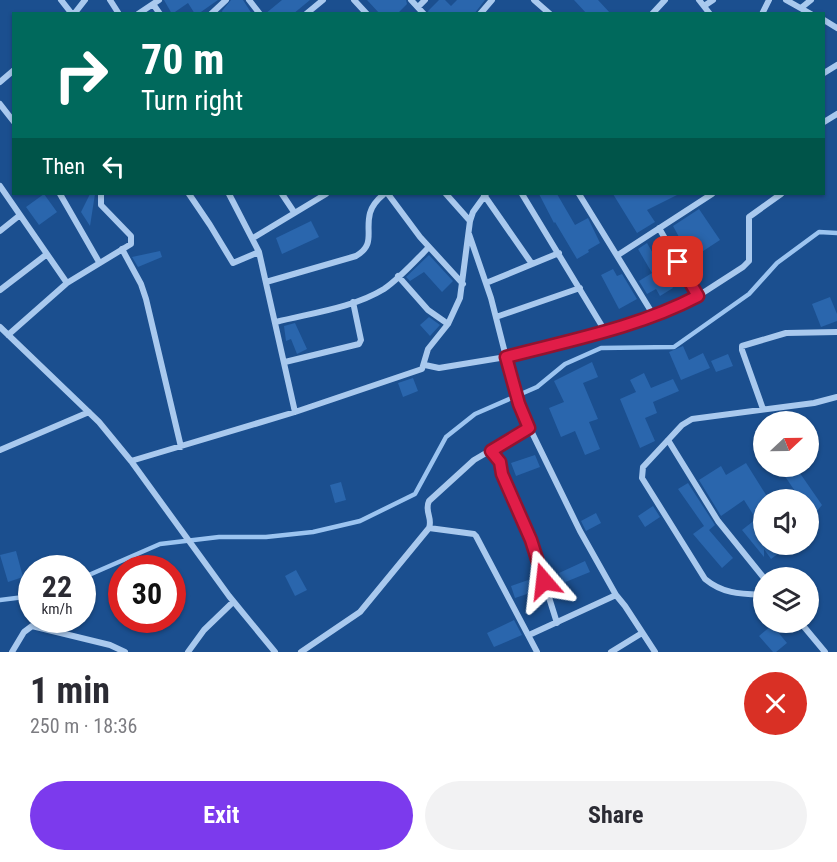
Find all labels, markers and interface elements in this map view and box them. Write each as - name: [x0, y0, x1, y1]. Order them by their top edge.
- text: 70 m: [141, 35, 224, 84]
- icon: right: [42, 36, 120, 114]
- text: Turn right: [141, 85, 243, 117]
- icon: left: [97, 150, 130, 183]
- text: Then: [42, 154, 85, 179]
- pin: [652, 236, 703, 287]
- icon: arrive: [661, 245, 694, 278]
- north arrow: [753, 411, 819, 477]
- map controls: [753, 411, 819, 633]
- button: sound: [753, 489, 819, 555]
- position arrow: [512, 549, 576, 613]
- speed limit sign: 30: [108, 555, 186, 633]
- button: layers: [753, 567, 819, 633]
- text: 22: [42, 569, 72, 604]
- text: km/h: [42, 600, 72, 618]
- text: 1 min: [30, 670, 110, 712]
- button: close: [744, 672, 807, 735]
- text: 250 m · 18:36: [30, 714, 137, 738]
- button: Exit: [30, 781, 413, 850]
- button: Share: [425, 781, 807, 850]

